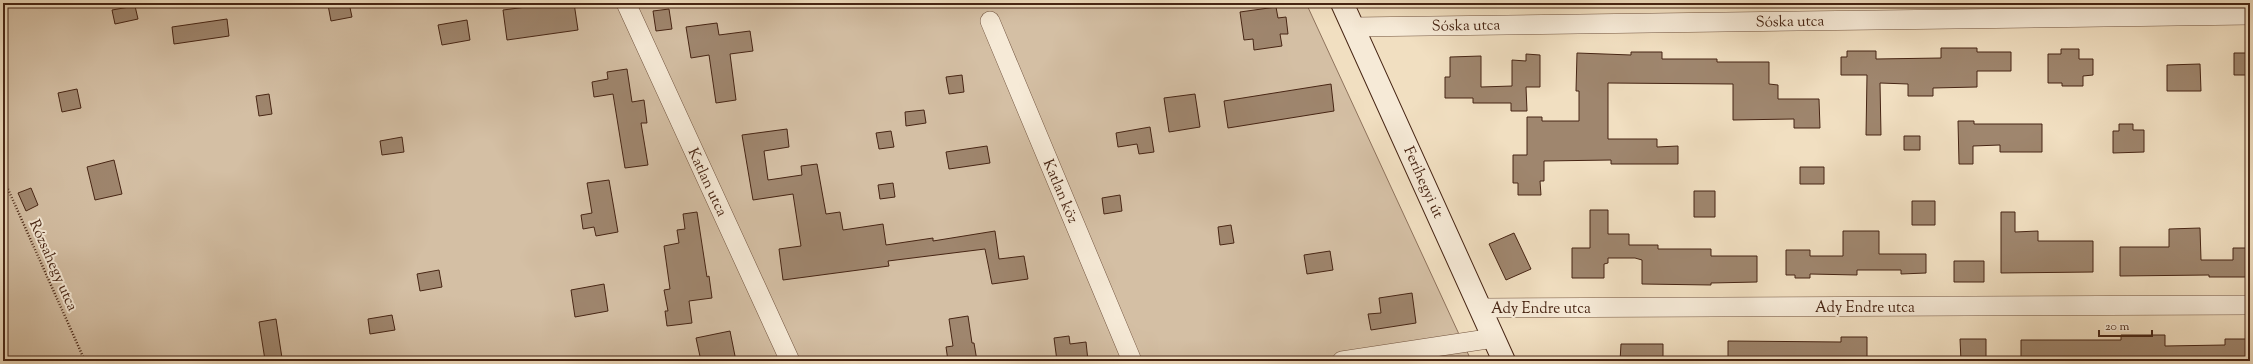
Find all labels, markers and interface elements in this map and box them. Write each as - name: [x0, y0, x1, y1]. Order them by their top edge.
- street label: Sóska utca: [1755, 11, 1825, 34]
- street label: Sóska utca: [1431, 15, 1501, 38]
- street label: Ferihegyi út: [1397, 143, 1448, 222]
- street label: Katlan utca: [682, 145, 732, 220]
- street label: Katlan köz: [1037, 156, 1083, 227]
- street label: Rózsahegy utca: [23, 217, 82, 315]
- street label: Ady Endre utca: [1815, 298, 1915, 319]
- street label: Ady Endre utca: [1491, 299, 1591, 320]
- scale bar: [2099, 312, 2152, 338]
- text: 20 m: [2105, 318, 2130, 336]

